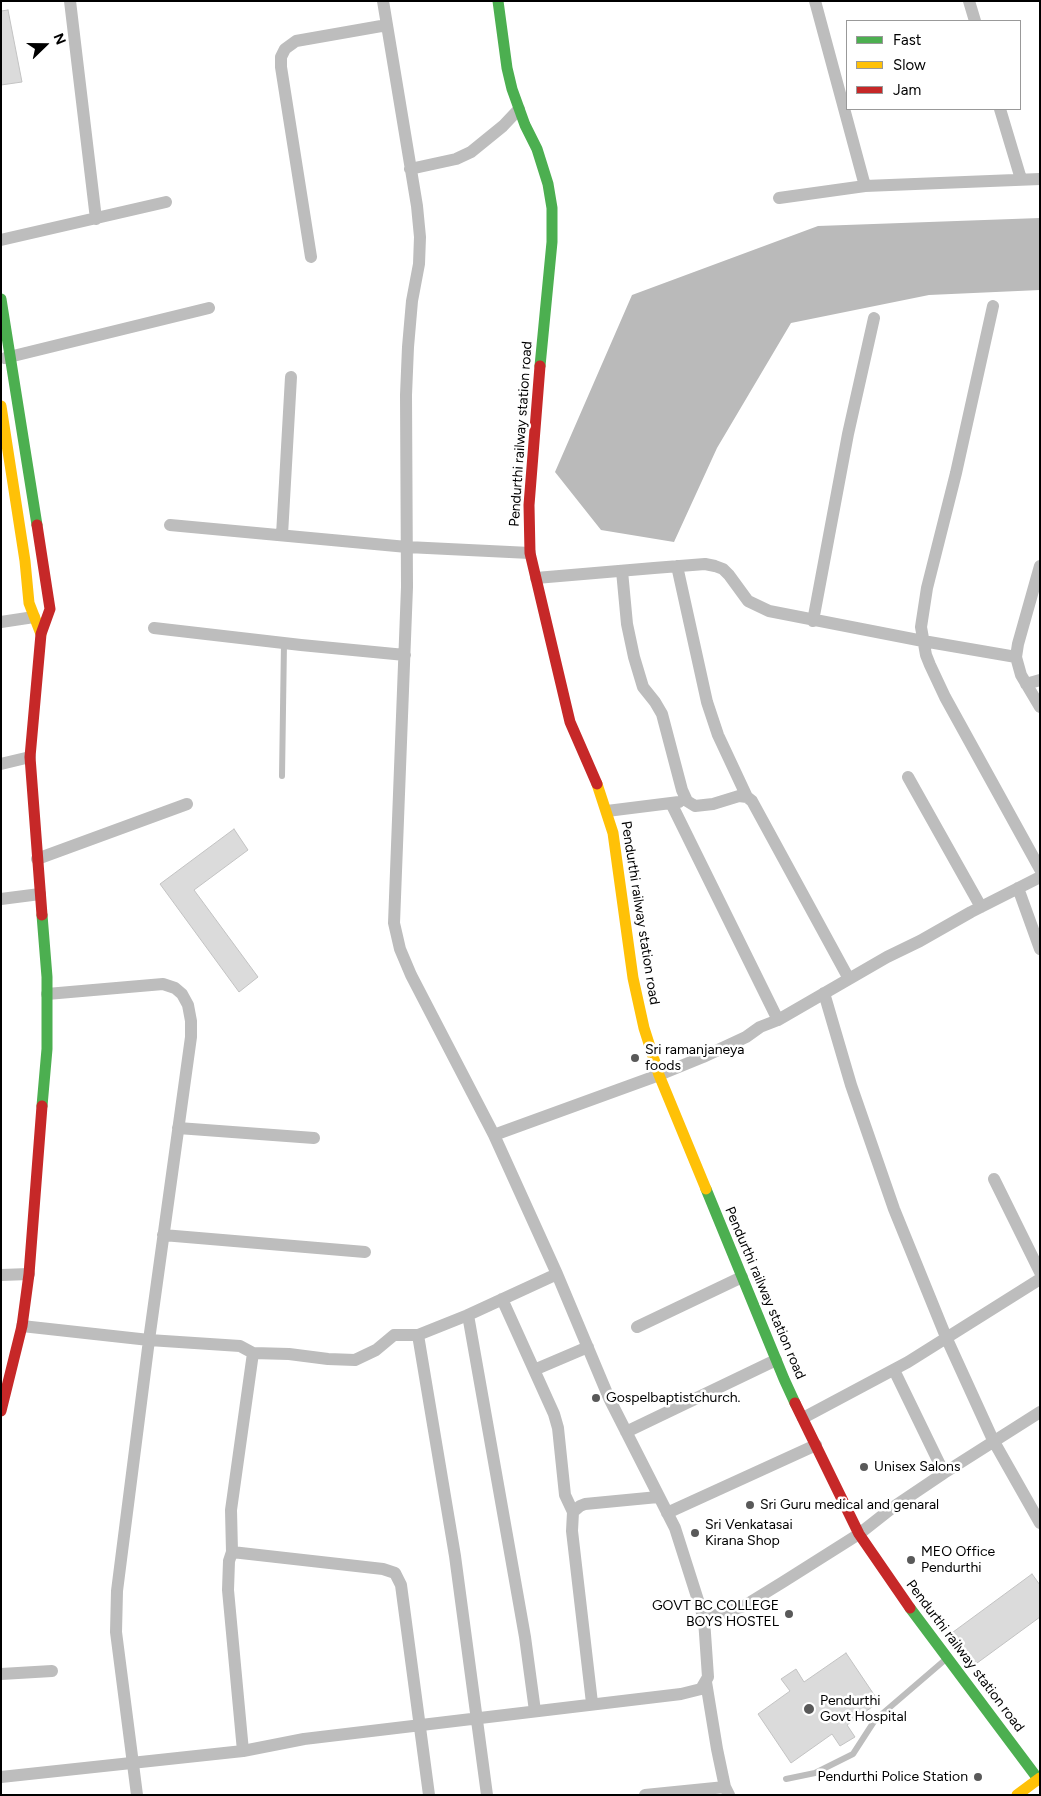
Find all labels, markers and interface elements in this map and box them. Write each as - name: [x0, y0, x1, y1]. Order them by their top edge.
- north arrow: [20, 20, 70, 70]
- legend: [846, 20, 1021, 110]
- text: N: [49, 31, 69, 47]
- text: Fast: [893, 31, 921, 49]
- text: Slow: [893, 56, 926, 74]
- text: Jam: [893, 81, 921, 99]
- street label: Pendurthi railway station road: [506, 341, 536, 527]
- street label: Pendurthi railway station road: [617, 820, 663, 1006]
- place label: Sri ramanjaneya foods: [645, 1042, 744, 1074]
- marker: Sri ramanjaneya foods: [629, 1052, 641, 1064]
- street label: Pendurthi railway station road: [721, 1204, 809, 1382]
- place label: Gospelbaptistchurch.: [606, 1390, 740, 1406]
- marker: Gospelbaptistchurch.: [590, 1392, 602, 1404]
- place label: Unisex Salons: [874, 1459, 960, 1475]
- marker: Unisex Salons: [858, 1461, 870, 1473]
- place label: Sri Guru medical and genaral: [760, 1497, 939, 1513]
- marker: Sri Guru medical and genaral: [744, 1499, 756, 1511]
- place label: Sri Venkatasai Kirana Shop: [705, 1517, 793, 1550]
- marker: Sri Venkatasai Kirana Shop: [689, 1527, 701, 1539]
- place label: MEO Office Pendurthi: [921, 1544, 995, 1576]
- marker: MEO Office Pendurthi: [905, 1554, 917, 1566]
- street label: Pendurthi railway station road: [902, 1577, 1028, 1735]
- place label: GOVT BC COLLEGE BOYS HOSTEL: [652, 1598, 779, 1630]
- marker: GOVT BC COLLEGE BOYS HOSTEL: [783, 1608, 795, 1620]
- place label: Pendurthi Govt Hospital: [820, 1693, 907, 1725]
- marker: Pendurthi Govt Hospital: [802, 1702, 816, 1716]
- place label: Pendurthi Police Station: [817, 1769, 968, 1785]
- marker: Pendurthi Police Station: [972, 1771, 984, 1783]

